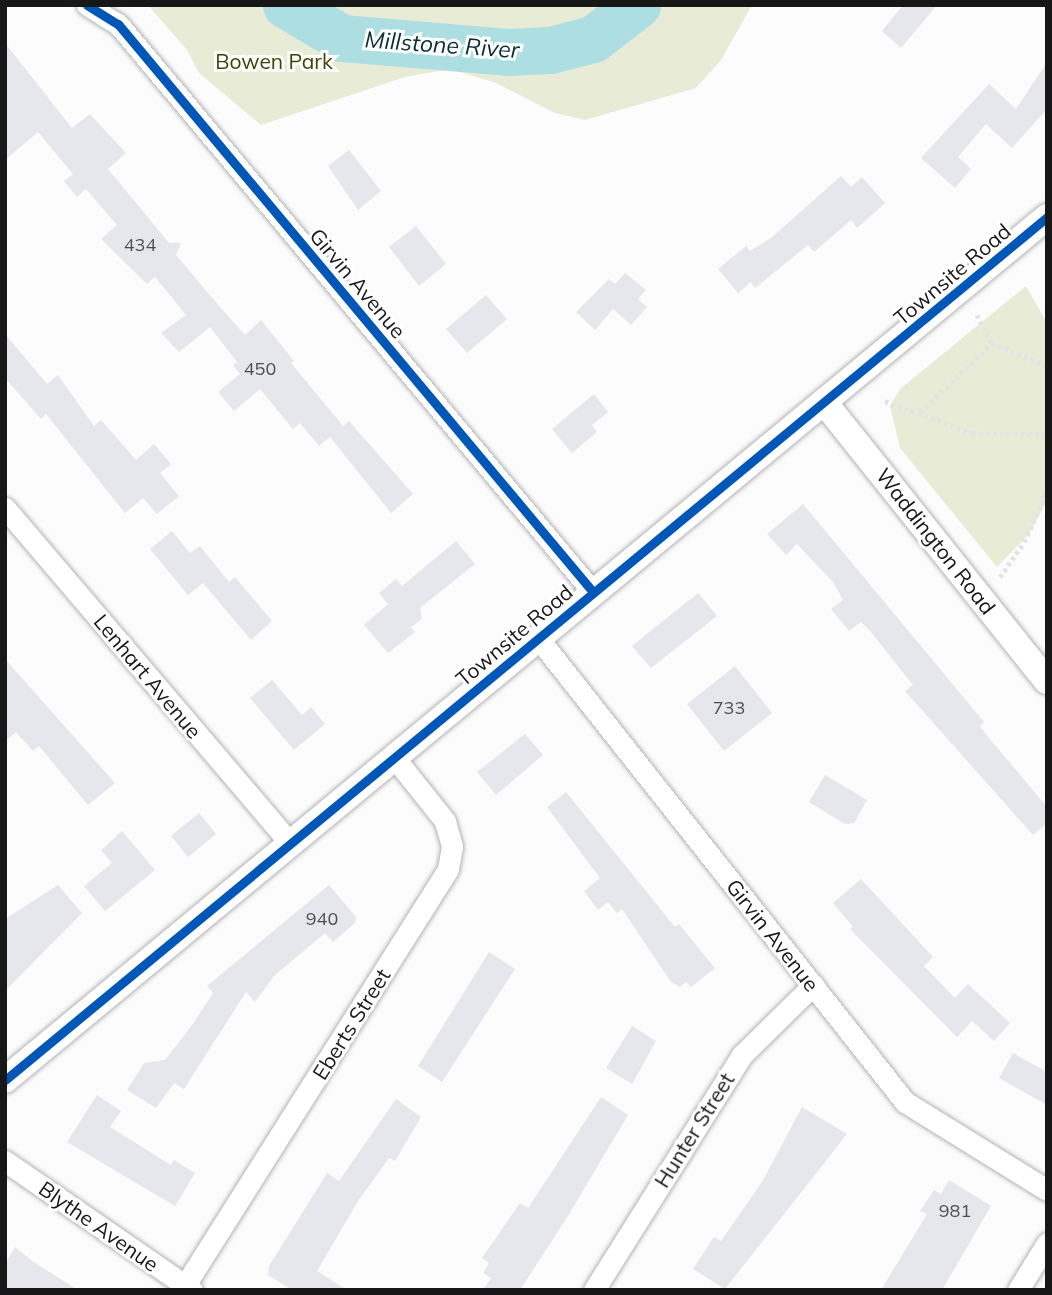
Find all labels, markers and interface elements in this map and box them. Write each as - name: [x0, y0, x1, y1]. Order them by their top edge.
- water label: Millstone River: [364, 26, 520, 64]
- park label: Bowen Park: [215, 48, 333, 74]
- street label: Townsite Road: [889, 218, 1015, 330]
- street label: Girvin Avenue: [305, 223, 411, 343]
- house number: 434: [124, 234, 156, 256]
- house number: 450: [244, 358, 276, 380]
- street label: Waddington Road: [871, 463, 1001, 619]
- street label: Townsite Road: [451, 579, 577, 691]
- street label: Lenhart Avenue: [89, 609, 207, 743]
- house number: 733: [713, 697, 745, 719]
- street label: Girvin Avenue: [721, 874, 825, 996]
- house number: 940: [306, 908, 338, 930]
- street label: Eberts Street: [307, 964, 395, 1084]
- street label: Hunter Street: [649, 1068, 739, 1192]
- street label: Blythe Avenue: [34, 1175, 164, 1277]
- house number: 981: [939, 1200, 971, 1222]

